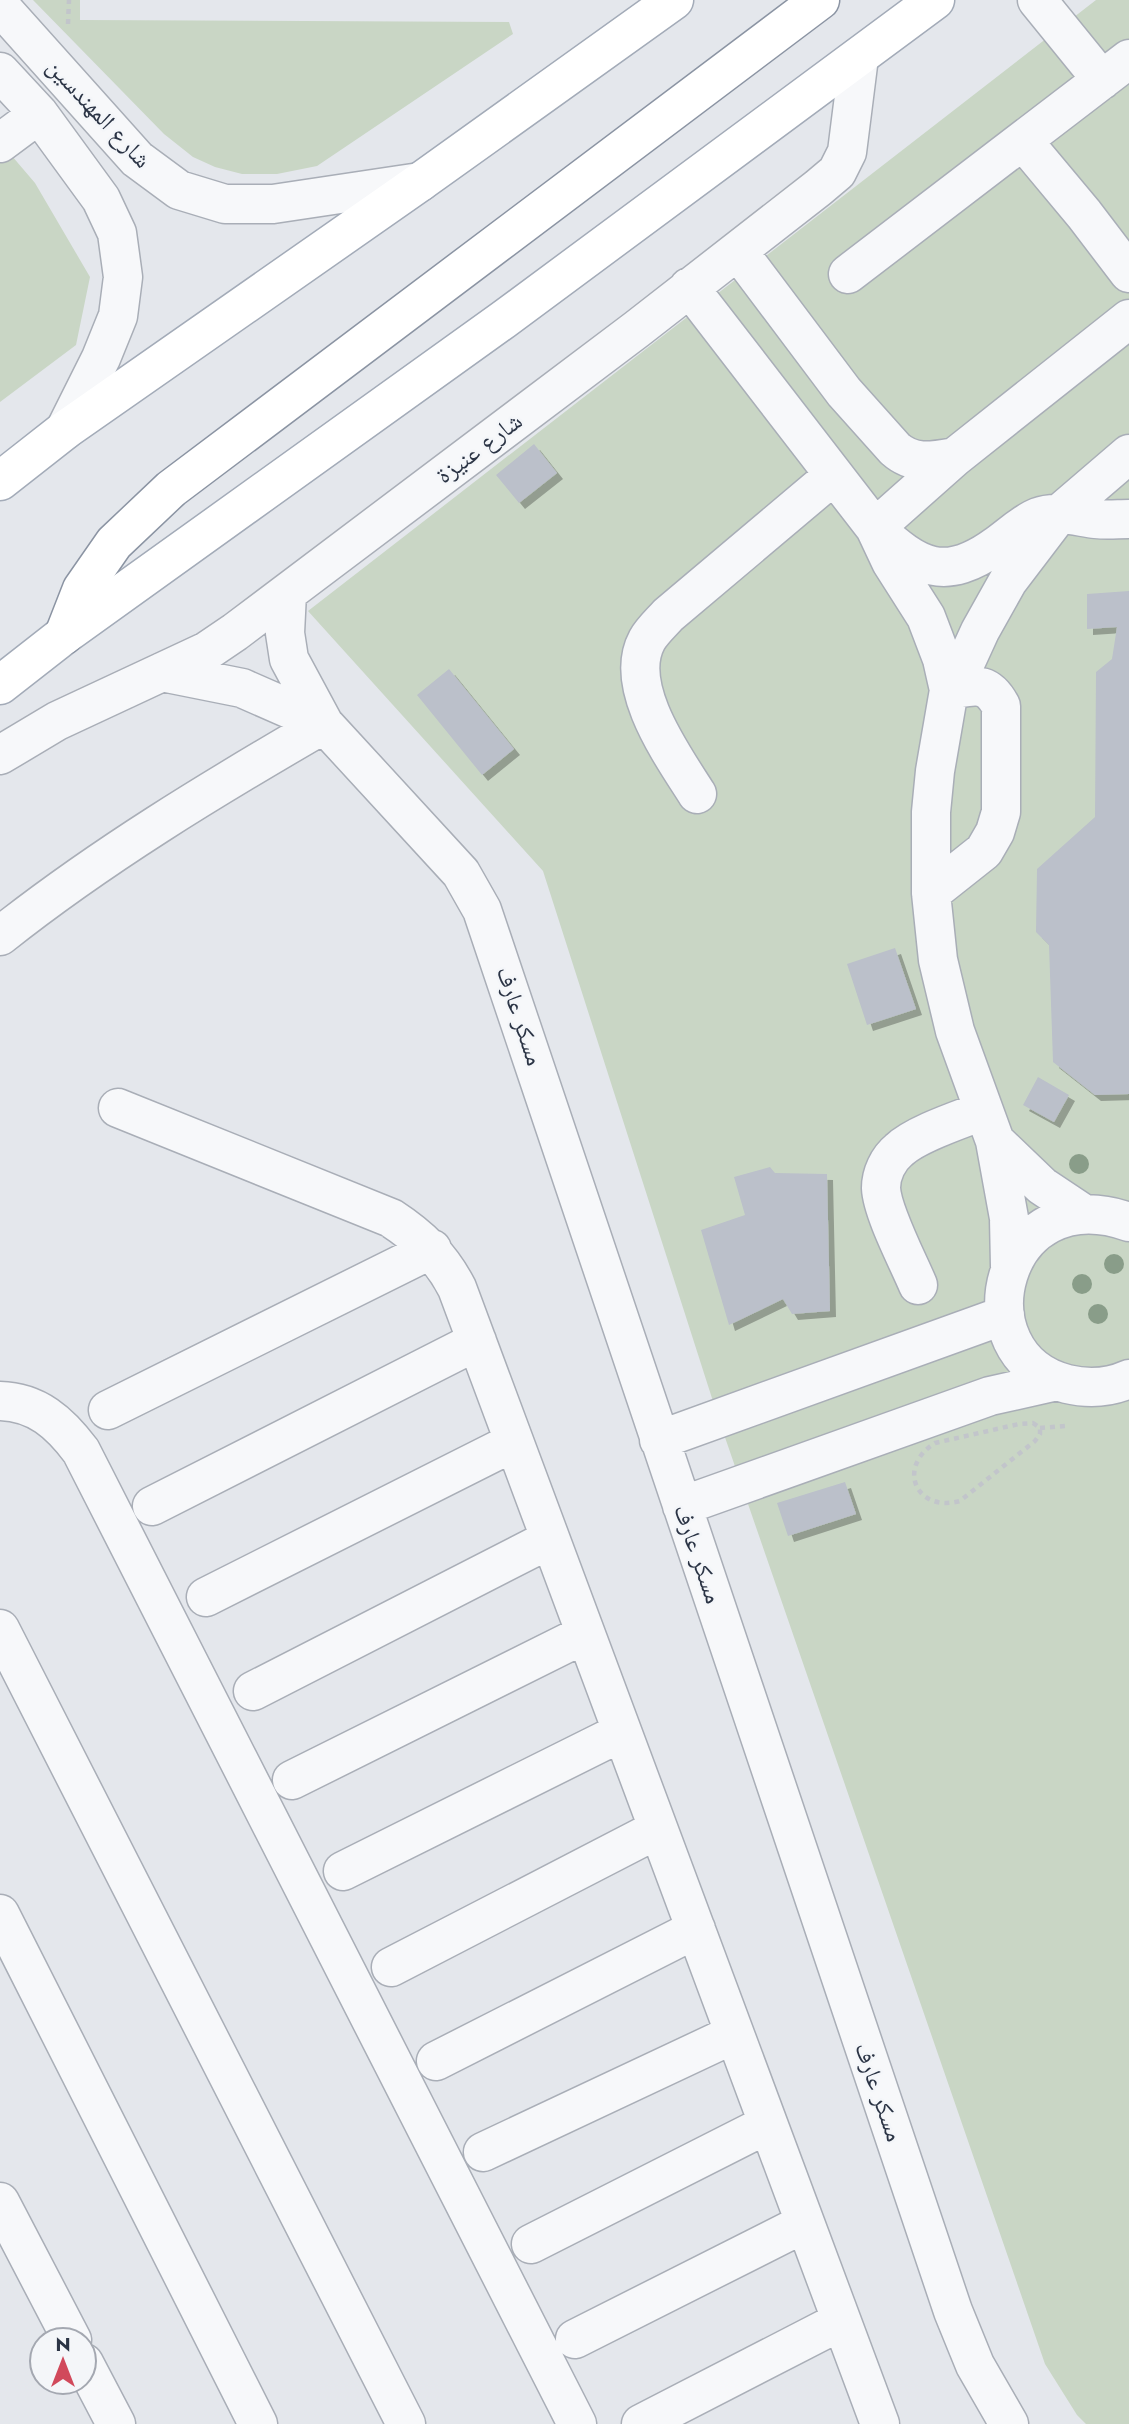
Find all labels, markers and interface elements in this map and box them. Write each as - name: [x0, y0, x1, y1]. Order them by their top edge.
- street label: شارع المهندسين: [39, 50, 160, 176]
- street label: شارع عنيزة: [428, 404, 529, 492]
- street label: مسكر عارف: [488, 962, 553, 1070]
- street label: مسكر عارف: [665, 1500, 732, 1608]
- street label: مسكر عارف: [846, 2038, 913, 2146]
- north arrow: [28, 2326, 98, 2396]
- text: N: [55, 2331, 71, 2358]

